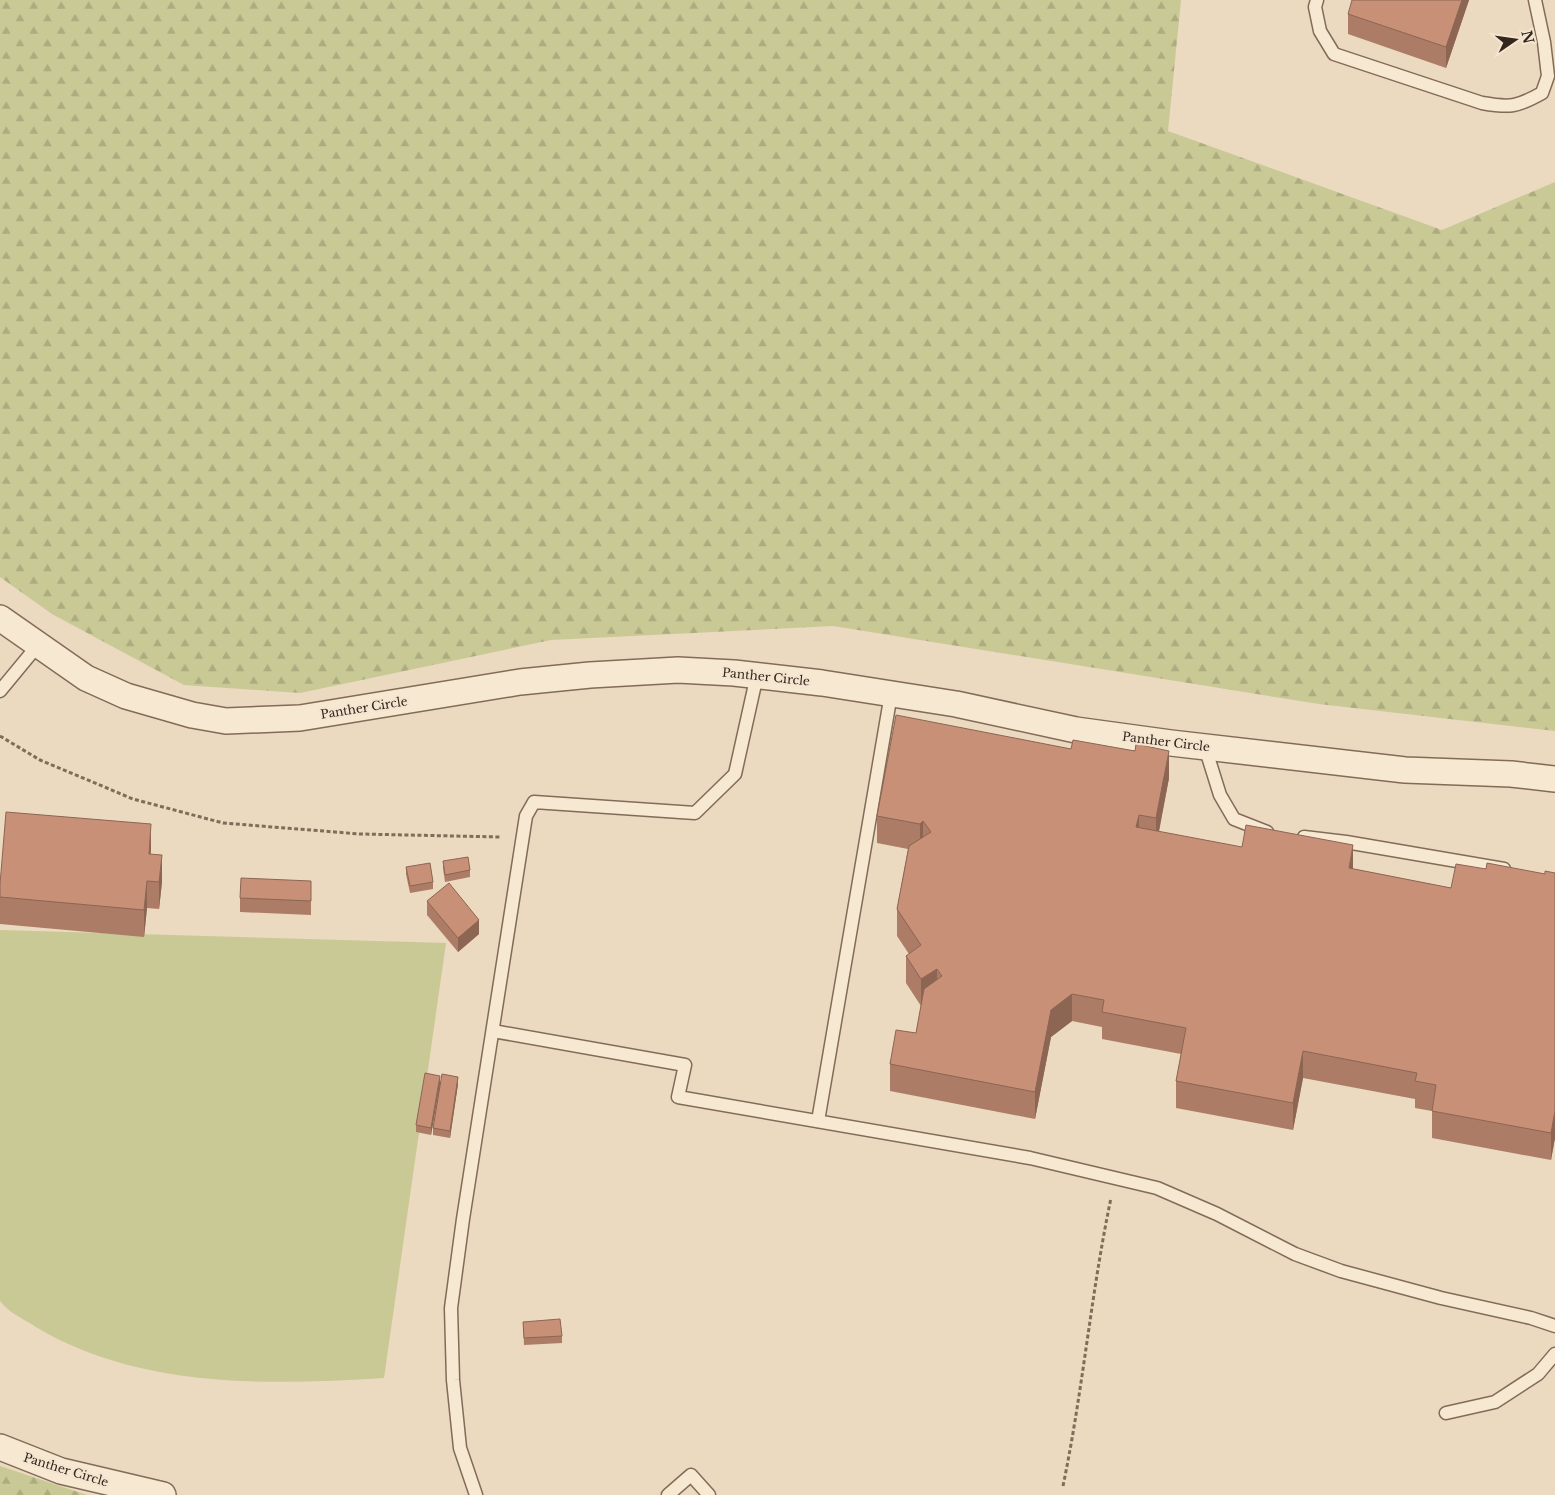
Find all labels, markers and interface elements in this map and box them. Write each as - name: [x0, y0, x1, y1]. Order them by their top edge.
- north arrow: [1490, 15, 1540, 65]
- text: N: [1517, 29, 1538, 46]
- street label: Panther Circle: [721, 664, 811, 689]
- street label: Panther Circle: [319, 693, 409, 722]
- street label: Panther Circle: [1121, 729, 1211, 754]
- street label: Panther Circle: [22, 1449, 111, 1490]

